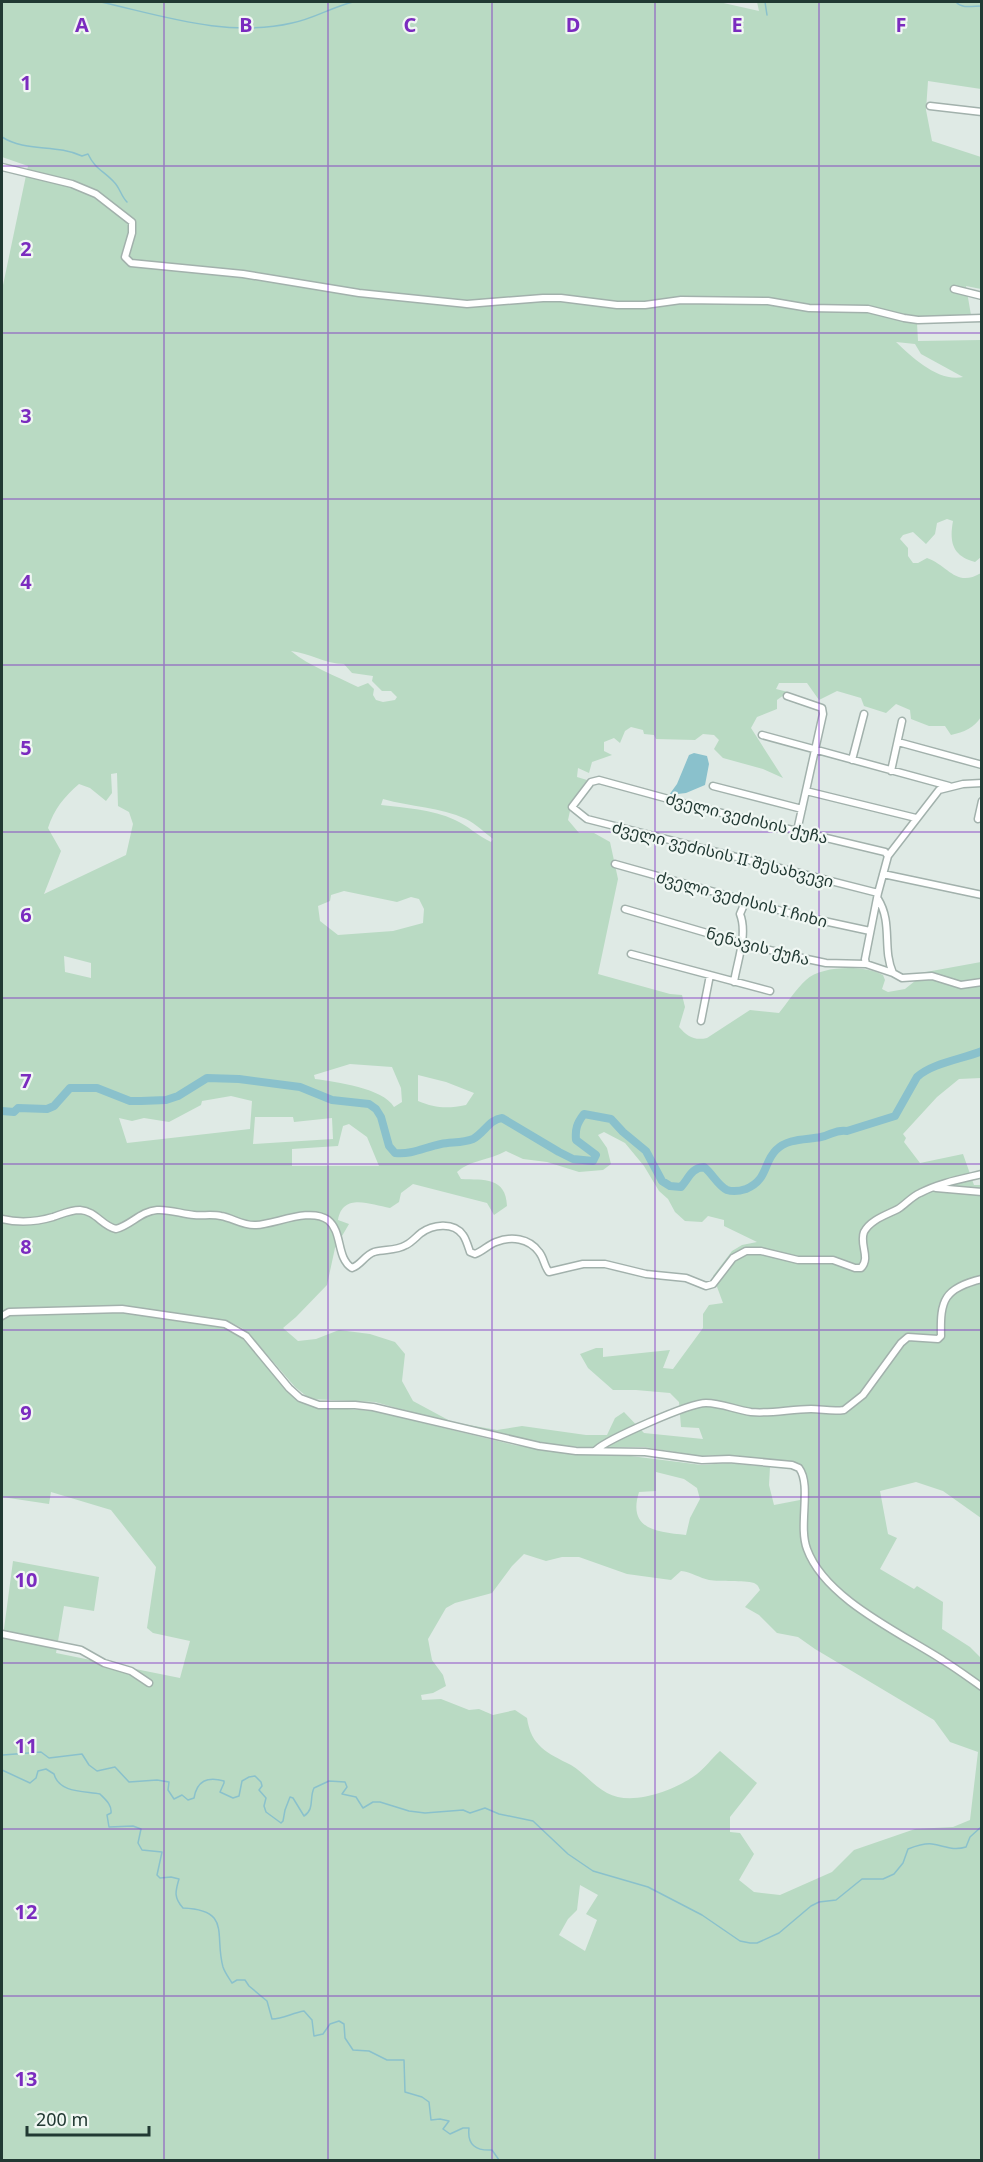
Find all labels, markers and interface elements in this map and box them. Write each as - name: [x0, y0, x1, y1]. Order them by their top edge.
- text: A: [75, 11, 89, 38]
- text: B: [239, 11, 253, 38]
- text: C: [404, 11, 417, 38]
- text: D: [566, 11, 580, 38]
- text: E: [731, 11, 743, 38]
- text: F: [896, 11, 906, 38]
- text: 1: [20, 69, 32, 96]
- text: 2: [20, 235, 32, 262]
- text: 3: [20, 402, 32, 429]
- text: 4: [20, 568, 32, 595]
- text: 5: [20, 734, 32, 761]
- street label: ძველი ვეძისის ქუჩა: [664, 787, 830, 849]
- street label: ძველი ვეძისის II შესახვევი: [610, 816, 836, 892]
- street label: ძველი ვეძისის I ჩიხი: [654, 866, 830, 932]
- text: 6: [20, 901, 32, 928]
- street label: ნენავის ქუჩა: [704, 922, 812, 970]
- text: 7: [20, 1067, 32, 1094]
- text: 8: [20, 1233, 32, 1260]
- text: 9: [20, 1399, 32, 1426]
- text: 10: [15, 1566, 37, 1593]
- text: 11: [15, 1732, 37, 1759]
- text: 12: [15, 1898, 37, 1925]
- text: 13: [15, 2065, 37, 2092]
- scale bar: [27, 2099, 148, 2137]
- text: 200 m: [36, 2107, 88, 2131]

